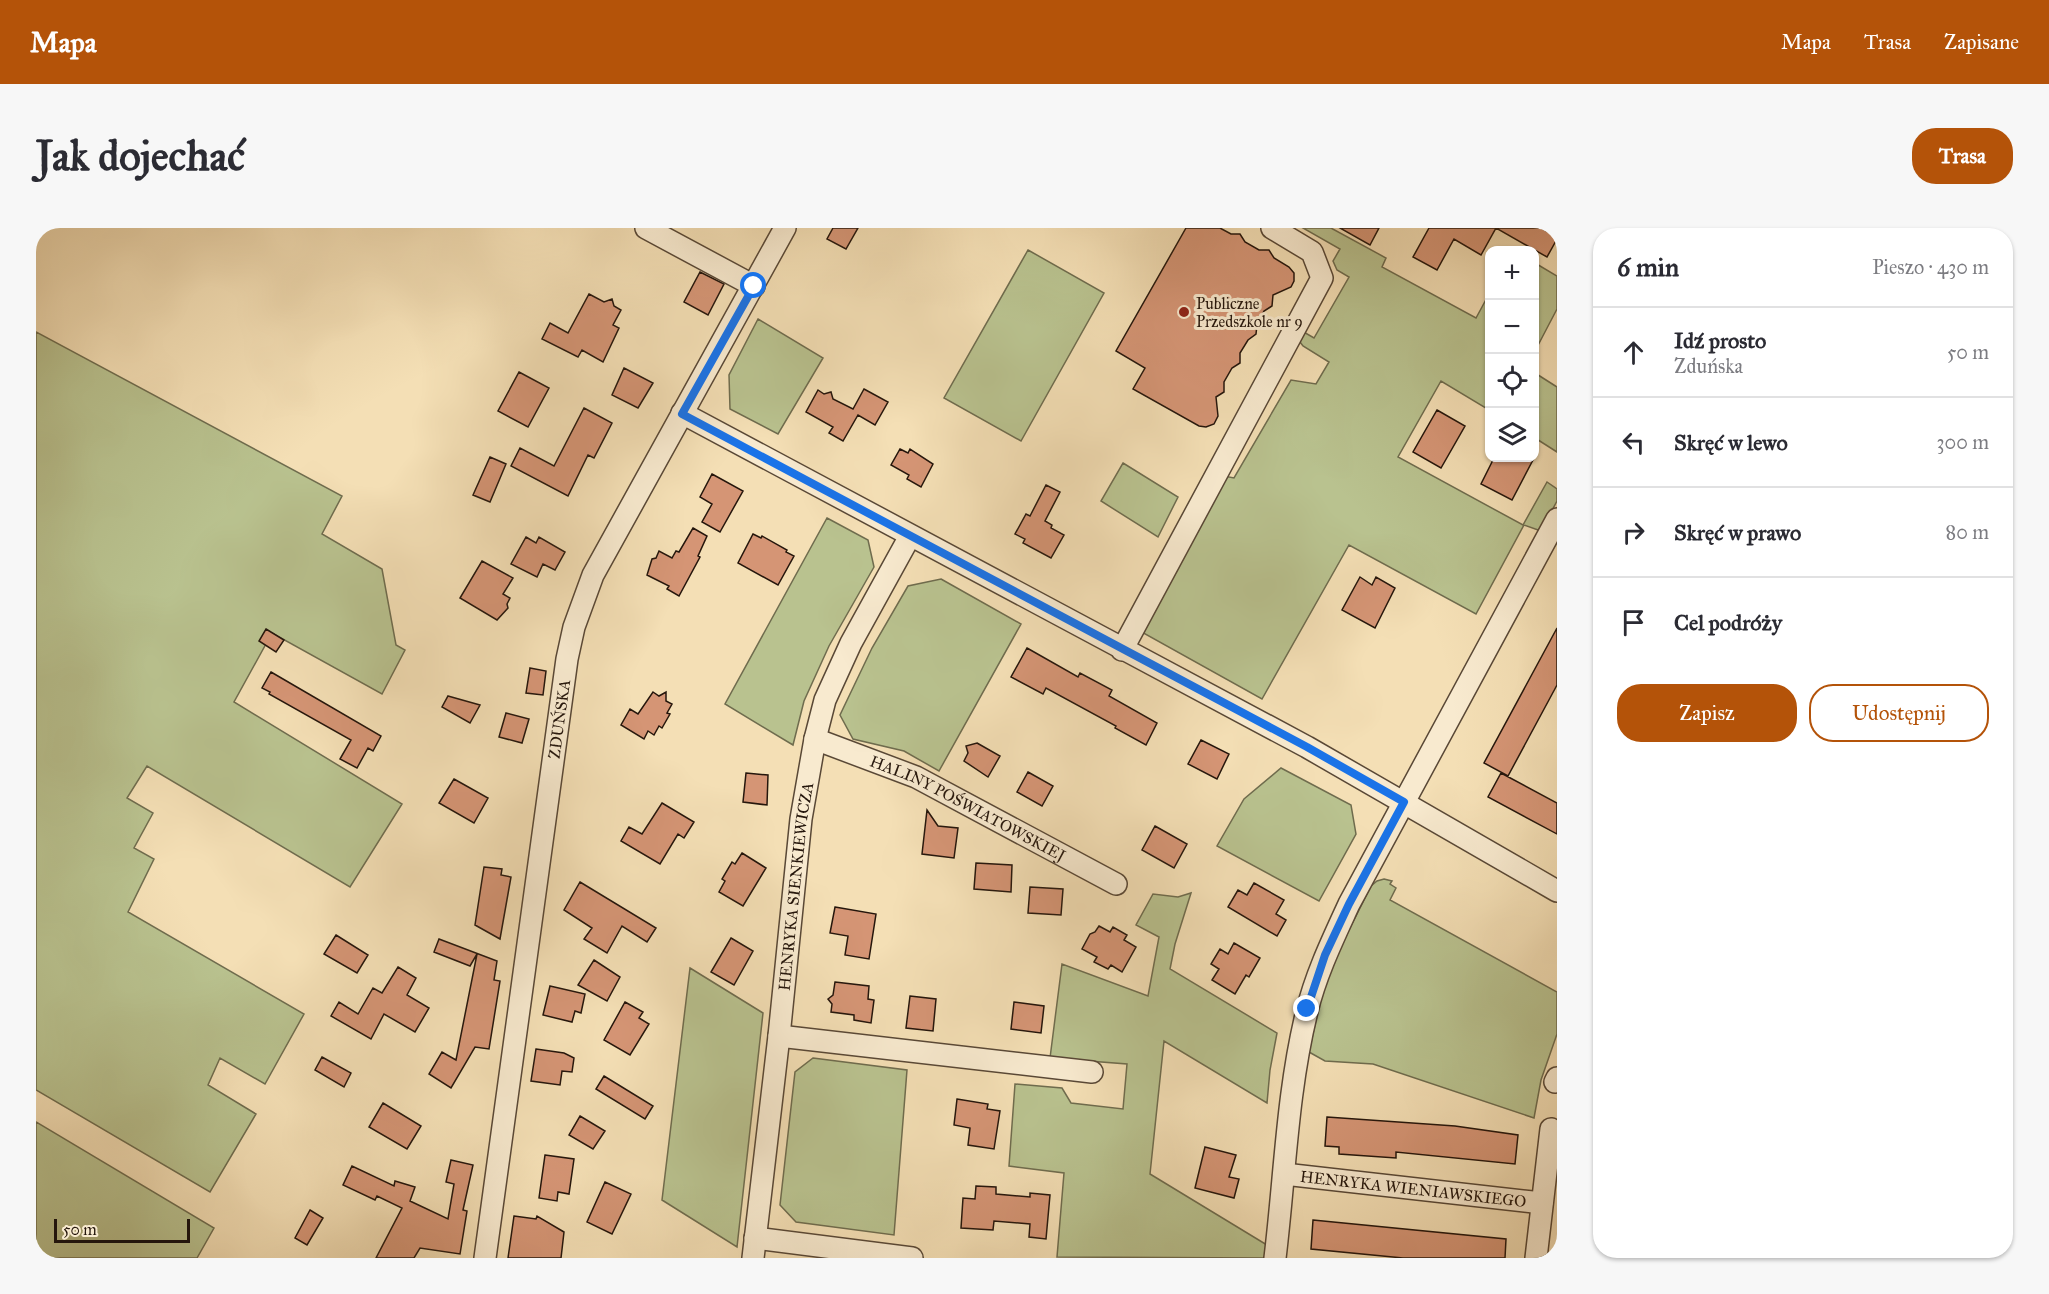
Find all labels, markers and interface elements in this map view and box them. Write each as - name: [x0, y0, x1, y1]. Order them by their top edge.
- text: Mapa: [30, 25, 97, 60]
- text: Mapa: [1781, 29, 1831, 55]
- text: Trasa: [1864, 29, 1911, 55]
- text: Zapisane: [1944, 29, 2019, 55]
- button: Trasa: [1912, 128, 2013, 184]
- text: Jak dojechać: [36, 130, 245, 182]
- map controls: [1485, 246, 1539, 462]
- button: +: [1485, 246, 1539, 300]
- text: 6 min: [1617, 251, 1679, 283]
- text: Pieszo · 430 m: [1872, 255, 1989, 279]
- route start: [740, 272, 766, 298]
- place label: Publiczne Przedszkole nr 9: [1196, 294, 1303, 331]
- button: −: [1485, 300, 1539, 354]
- marker: Publiczne Przedszkole nr 9: [1177, 305, 1191, 319]
- text: Idź prosto: [1674, 327, 1766, 354]
- icon: ahead: [1617, 336, 1650, 369]
- text: 50 m: [1947, 340, 1989, 364]
- button: locate: [1485, 354, 1539, 408]
- text: Zduńska: [1674, 354, 1743, 378]
- button: layers: [1485, 408, 1539, 462]
- icon: left: [1617, 426, 1650, 459]
- text: Skręć w lewo: [1674, 429, 1788, 456]
- text: 300 m: [1937, 430, 1989, 454]
- icon: right: [1617, 516, 1650, 549]
- text: Skręć w prawo: [1674, 519, 1801, 546]
- text: 80 m: [1946, 520, 1989, 544]
- icon: arrive: [1617, 606, 1650, 639]
- text: Cel podróży: [1674, 609, 1782, 636]
- street label: ZDUŃSKA: [544, 678, 574, 760]
- button: Zapisz: [1617, 684, 1797, 742]
- button: Udostępnij: [1809, 684, 1989, 742]
- street label: HALINY POŚWIATOWSKIEJ: [867, 751, 1070, 866]
- street label: HENRYKA SIENKIEWICZA: [774, 780, 817, 992]
- route end: [1293, 995, 1319, 1021]
- street label: HENRYKA WIENIAWSKIEGO: [1299, 1166, 1527, 1211]
- scale bar: [54, 1216, 190, 1244]
- text: 50 m: [63, 1220, 97, 1239]

